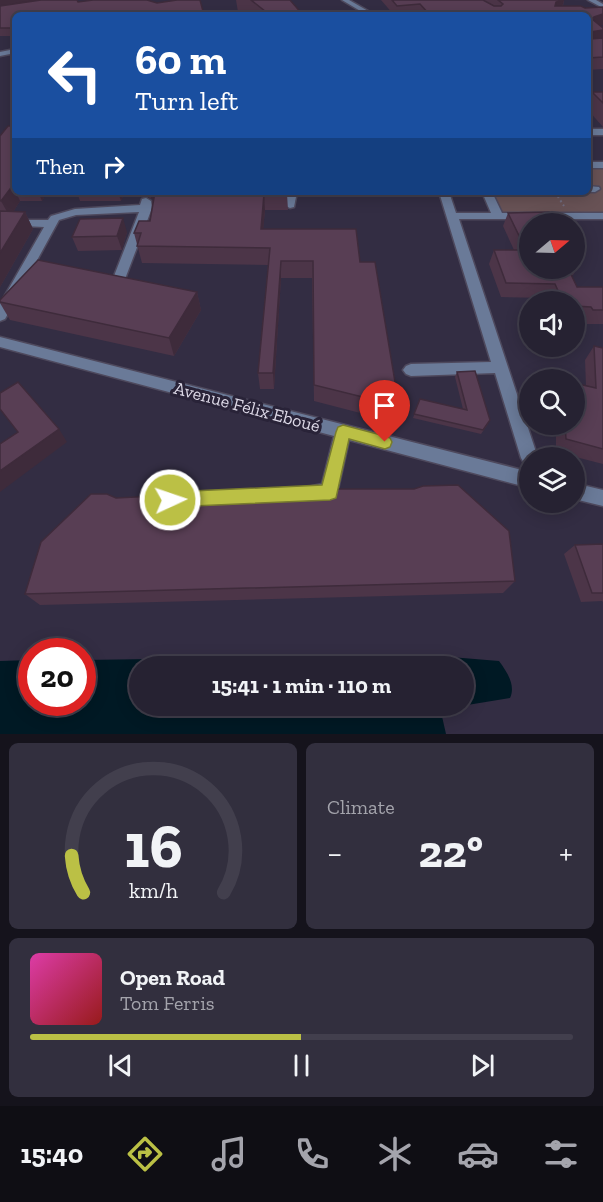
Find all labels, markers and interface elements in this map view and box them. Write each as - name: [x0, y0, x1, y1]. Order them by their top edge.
- text: 60 m: [135, 34, 226, 85]
- icon: left: [36, 36, 114, 114]
- text: Turn left: [135, 85, 238, 117]
- icon: right: [97, 150, 130, 183]
- text: Then: [36, 153, 85, 180]
- north arrow: [519, 213, 585, 279]
- map controls: [519, 213, 585, 513]
- button: sound: [519, 291, 585, 357]
- button: search: [519, 369, 585, 435]
- street label: Avenue Félix Eboué: [172, 377, 322, 437]
- pin: [359, 380, 410, 442]
- icon: arrive: [368, 389, 401, 422]
- button: layers: [519, 447, 585, 513]
- position arrow: [138, 468, 202, 532]
- speed limit sign: 20: [18, 638, 96, 716]
- text: 15:41 · 1 min · 110 m: [212, 672, 391, 699]
- text: Climate: [327, 795, 395, 819]
- text: 16: [124, 808, 182, 883]
- text: 22°: [418, 825, 483, 879]
- text: −: [327, 833, 342, 872]
- text: +: [559, 833, 573, 872]
- text: km/h: [129, 878, 177, 903]
- text: Open Road: [120, 964, 225, 991]
- text: Tom Ferris: [120, 991, 215, 1015]
- icon: previous: [104, 1049, 137, 1082]
- icon: pause: [285, 1049, 318, 1082]
- icon: next: [466, 1049, 499, 1082]
- icon: directions: [124, 1133, 166, 1175]
- icon: music: [208, 1133, 250, 1175]
- icon: phone: [291, 1133, 333, 1175]
- icon: climate: [374, 1133, 416, 1175]
- icon: car: [457, 1133, 499, 1175]
- icon: filters: [540, 1133, 582, 1175]
- text: 15:40: [21, 1138, 83, 1170]

